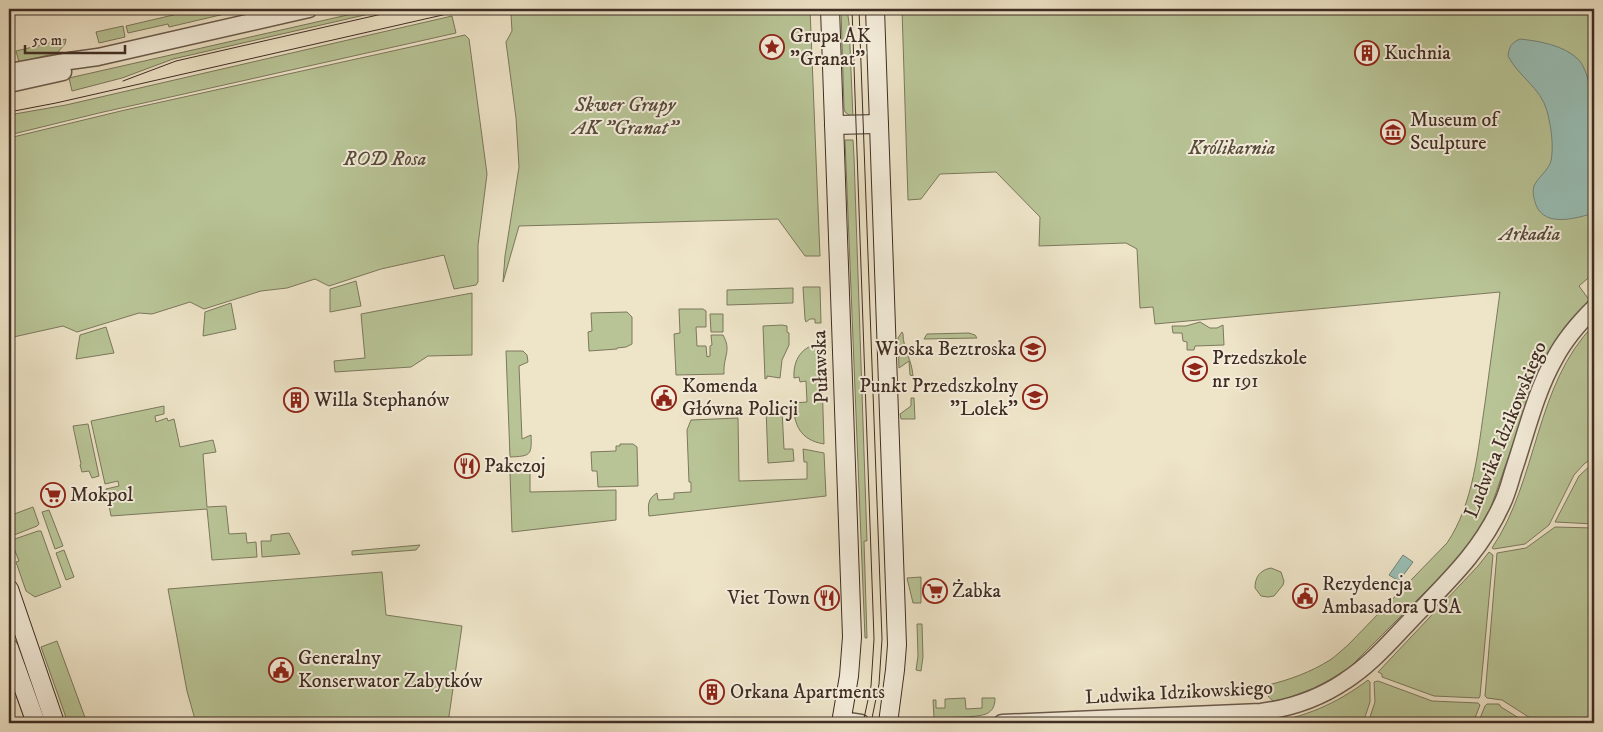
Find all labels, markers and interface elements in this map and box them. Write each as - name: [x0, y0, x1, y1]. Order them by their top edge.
- scale bar: [25, 22, 125, 54]
- place label: Grupa AK "Granat": [790, 24, 871, 72]
- text: 50 m: [32, 31, 62, 50]
- place icon: Grupa AK "Granat": [759, 34, 785, 60]
- building icon: Kuchnia: [1354, 40, 1380, 66]
- place label: Kuchnia: [1384, 41, 1451, 66]
- park label: Skwer Grupy AK "Granat": [570, 93, 681, 141]
- place label: Museum of Sculpture: [1410, 108, 1501, 156]
- museum icon: Museum of Sculpture: [1380, 119, 1406, 145]
- park label: Królikarnia: [1188, 136, 1275, 161]
- park label: ROD Rosa: [343, 147, 426, 172]
- park label: Arkadia: [1498, 222, 1560, 247]
- street label: Puławska: [807, 329, 835, 404]
- school or university icon: Wioska Beztroska: [1020, 336, 1046, 362]
- place label: Wioska Beztroska: [874, 337, 1016, 362]
- street label: Ludwika Idzikowskiego: [1459, 338, 1553, 522]
- place label: Przedszkole nr 191: [1212, 346, 1307, 394]
- school or university icon: Przedszkole nr 191: [1182, 356, 1208, 382]
- place label: Komenda Główna Policji: [682, 374, 798, 422]
- place label: Punkt Przedszkolny "Lolek": [859, 374, 1019, 422]
- school or university icon: Punkt Przedszkolny "Lolek": [1022, 384, 1048, 410]
- public building icon: Komenda Główna Policji: [651, 385, 677, 411]
- building icon: Willa Stephanów: [283, 387, 309, 413]
- place label: Willa Stephanów: [313, 388, 449, 413]
- restaurant icon: Pakczoj: [454, 453, 480, 479]
- place label: Pakczoj: [484, 454, 546, 479]
- supermarket icon: Mokpol: [40, 482, 66, 508]
- place label: Mokpol: [70, 483, 133, 508]
- place label: Rezydencja Ambasadora USA: [1322, 572, 1462, 620]
- supermarket icon: Żabka: [922, 578, 948, 604]
- place label: Żabka: [952, 579, 1002, 604]
- public building icon: Rezydencja Ambasadora USA: [1292, 583, 1318, 609]
- restaurant icon: Viet Town: [814, 585, 840, 611]
- place label: Viet Town: [726, 586, 811, 611]
- place label: Generalny Konserwator Zabytków: [298, 646, 483, 694]
- public building icon: Generalny Konserwator Zabytków: [268, 657, 294, 683]
- street label: Ludwika Idzikowskiego: [1084, 676, 1274, 710]
- building icon: Orkana Apartments: [699, 679, 725, 705]
- place label: Orkana Apartments: [730, 680, 885, 705]

